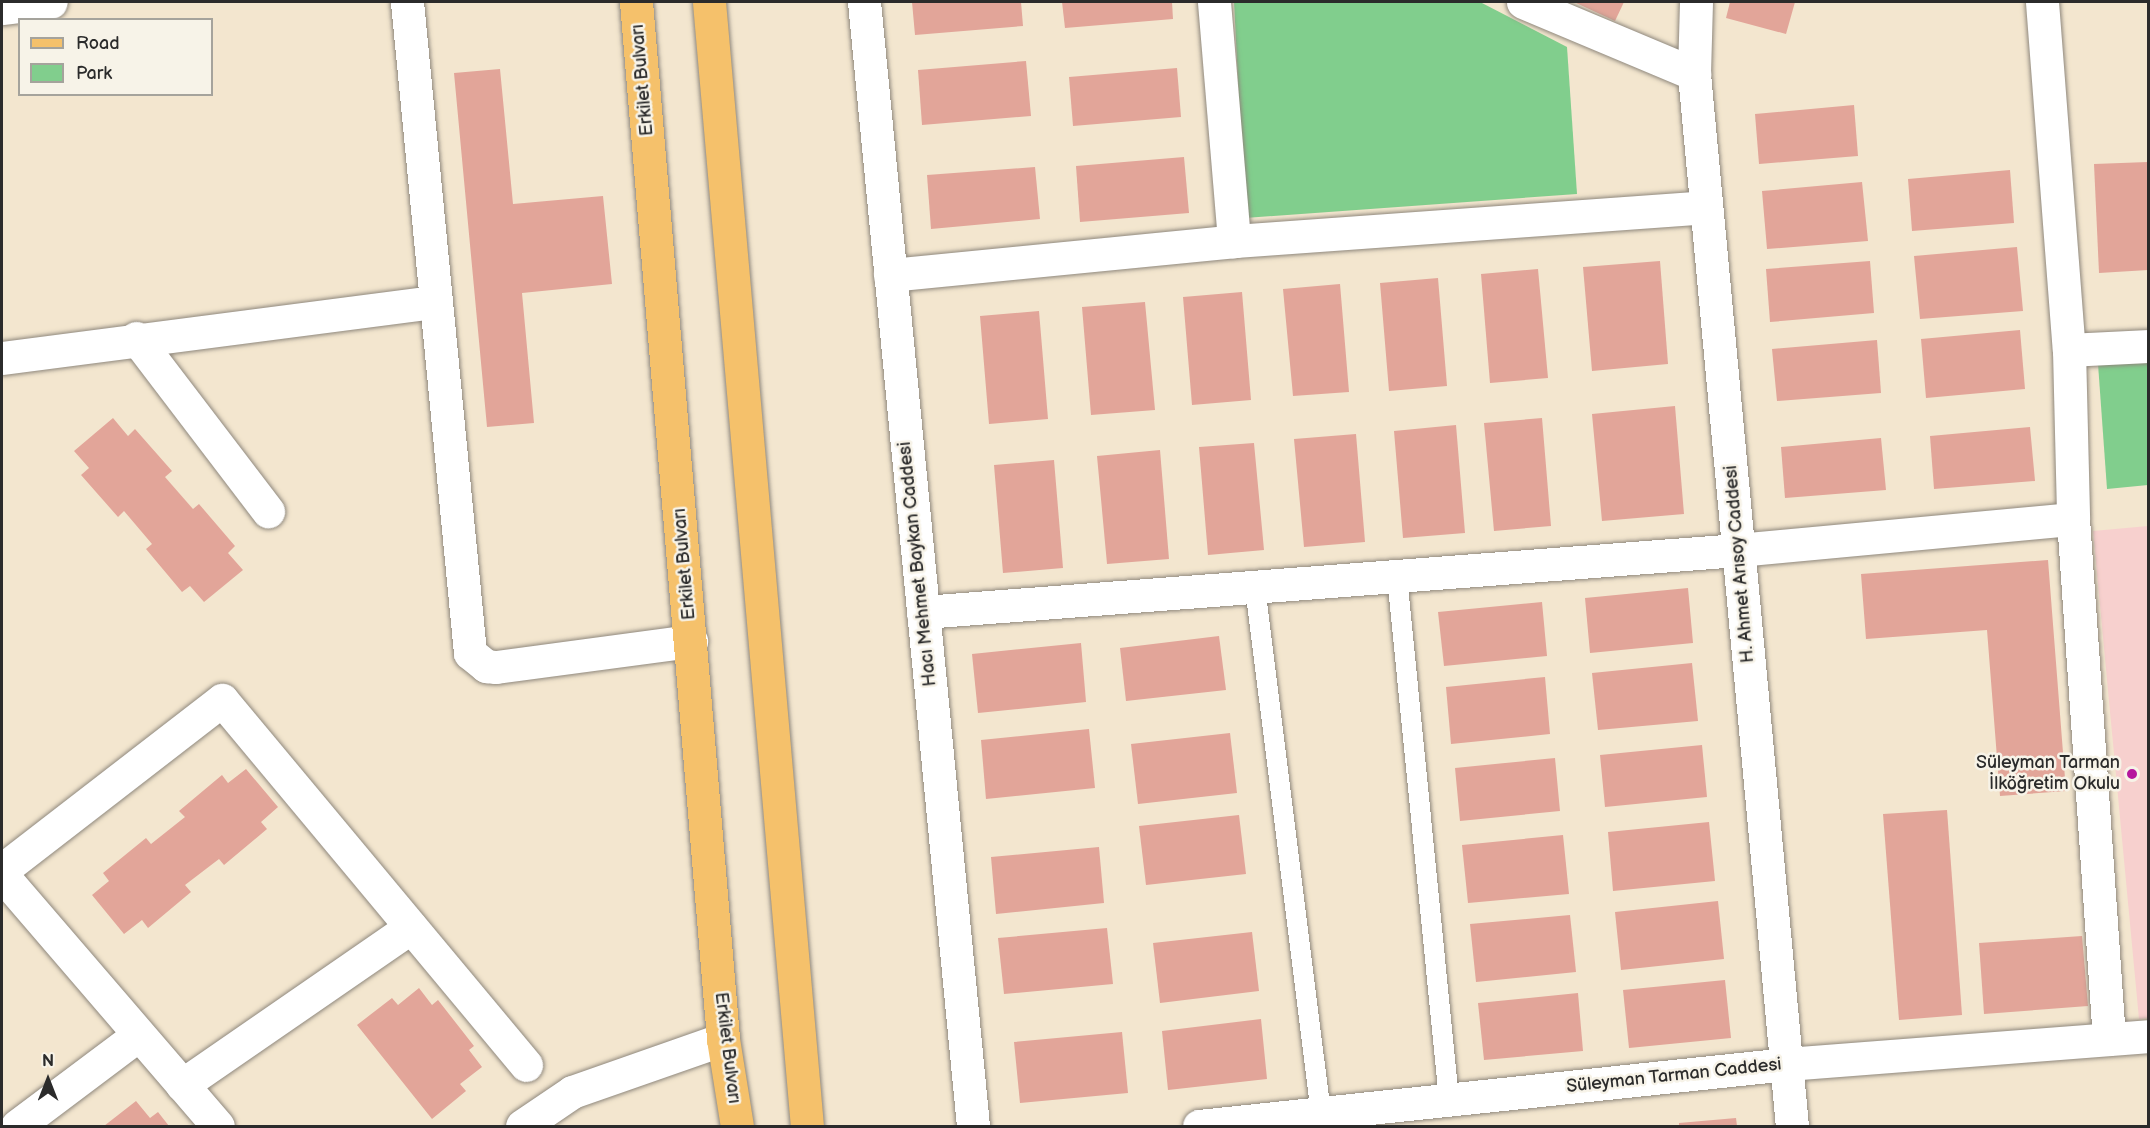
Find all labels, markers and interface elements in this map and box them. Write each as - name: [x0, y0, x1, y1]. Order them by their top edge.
- legend: [18, 18, 213, 96]
- street label: Erkilet Bulvarı: [627, 23, 659, 137]
- text: Road: [76, 33, 120, 54]
- text: Park: [76, 63, 112, 84]
- street label: Hacı Mehmet Baykan Caddesi: [894, 441, 942, 687]
- street label: H. Ahmet Arısoy Caddesi: [1721, 464, 1759, 664]
- street label: Erkilet Bulvarı: [669, 507, 701, 621]
- place label: Süleyman Tarman İlköğretim Okulu: [1976, 753, 2120, 795]
- marker: Süleyman Tarman İlköğretim Okulu: [2125, 767, 2139, 781]
- street label: Erkilet Bulvarı: [709, 991, 745, 1105]
- north arrow: [18, 1050, 78, 1110]
- text: N: [42, 1052, 54, 1071]
- street label: Süleyman Tarman Caddesi: [1565, 1054, 1783, 1098]

